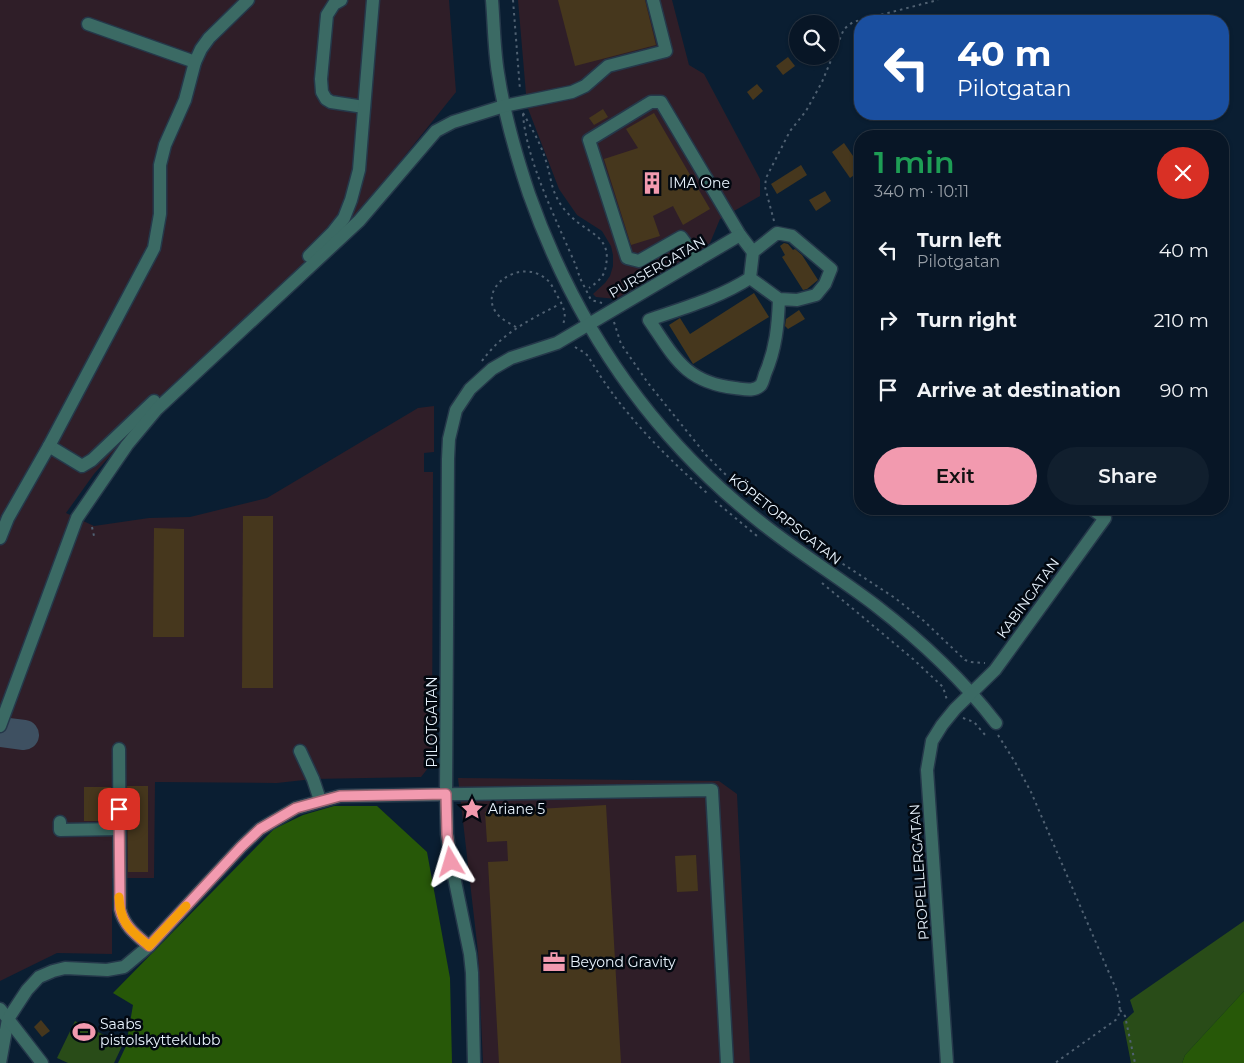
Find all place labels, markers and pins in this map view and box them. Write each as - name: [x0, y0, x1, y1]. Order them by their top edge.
- building icon: IMA One: [639, 170, 665, 196]
- place label: IMA One: [669, 174, 730, 192]
- pin: [98, 788, 140, 830]
- place icon: Ariane 5: [459, 796, 485, 822]
- place label: Ariane 5: [488, 800, 545, 818]
- office icon: Beyond Gravity: [541, 949, 567, 975]
- place label: Beyond Gravity: [570, 953, 676, 971]
- place label: Saabs pistolskytteklubb: [100, 1015, 220, 1049]
- sports icon: Saabs pistolskytteklubb: [71, 1019, 97, 1045]

